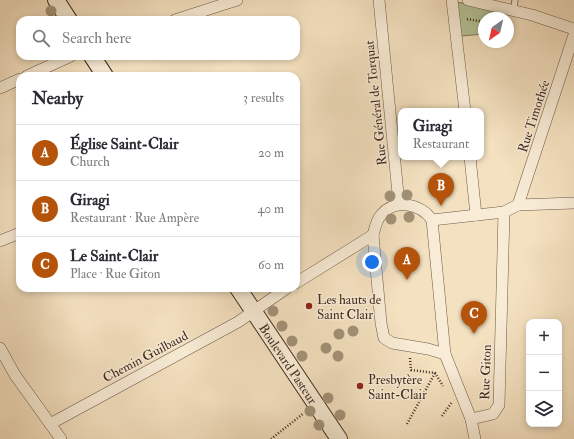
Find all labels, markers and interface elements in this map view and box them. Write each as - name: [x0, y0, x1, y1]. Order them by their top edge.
- north arrow: [478, 12, 514, 48]
- search box: [16, 16, 300, 60]
- icon: search: [30, 27, 52, 49]
- text: Search here: [62, 29, 131, 48]
- street label: Rue Général de Torquat: [361, 40, 391, 166]
- street label: Rue Timothée: [515, 78, 553, 155]
- text: Nearby: [32, 88, 83, 109]
- text: 3 results: [243, 90, 284, 106]
- popup: [398, 108, 484, 160]
- text: Giragi: [413, 117, 453, 136]
- text: Église Saint-Clair: [70, 135, 179, 154]
- text: Restaurant: [413, 136, 469, 152]
- text: A: [41, 145, 49, 161]
- text: 20 m: [258, 145, 284, 161]
- text: Church: [70, 154, 110, 170]
- pin: B: [428, 173, 454, 206]
- text: Giragi: [70, 191, 110, 210]
- text: B: [41, 201, 49, 217]
- text: 40 m: [258, 201, 284, 217]
- text: Restaurant · Rue Ampère: [70, 210, 199, 226]
- text: Le Saint-Clair: [70, 247, 158, 266]
- pin: A: [394, 247, 420, 280]
- your location: [362, 252, 382, 272]
- text: C: [40, 257, 50, 273]
- text: 60 m: [258, 257, 284, 273]
- text: Place · Rue Giton: [70, 266, 161, 282]
- place label: Les hauts de Saint Clair: [317, 292, 382, 323]
- marker: Les hauts de Saint Clair: [304, 301, 314, 311]
- pin: C: [461, 301, 487, 334]
- map controls: [526, 319, 562, 427]
- button: +: [526, 319, 562, 355]
- street label: Boulevard Pasteur: [255, 321, 320, 408]
- street label: Chemin Guilbaud: [100, 327, 191, 386]
- street label: Rue Giton: [477, 344, 495, 400]
- button: −: [526, 355, 562, 391]
- place label: Presbytère Saint-Clair: [368, 372, 427, 403]
- marker: Presbytère Saint-Clair: [355, 381, 365, 391]
- button: layers: [526, 391, 562, 427]

